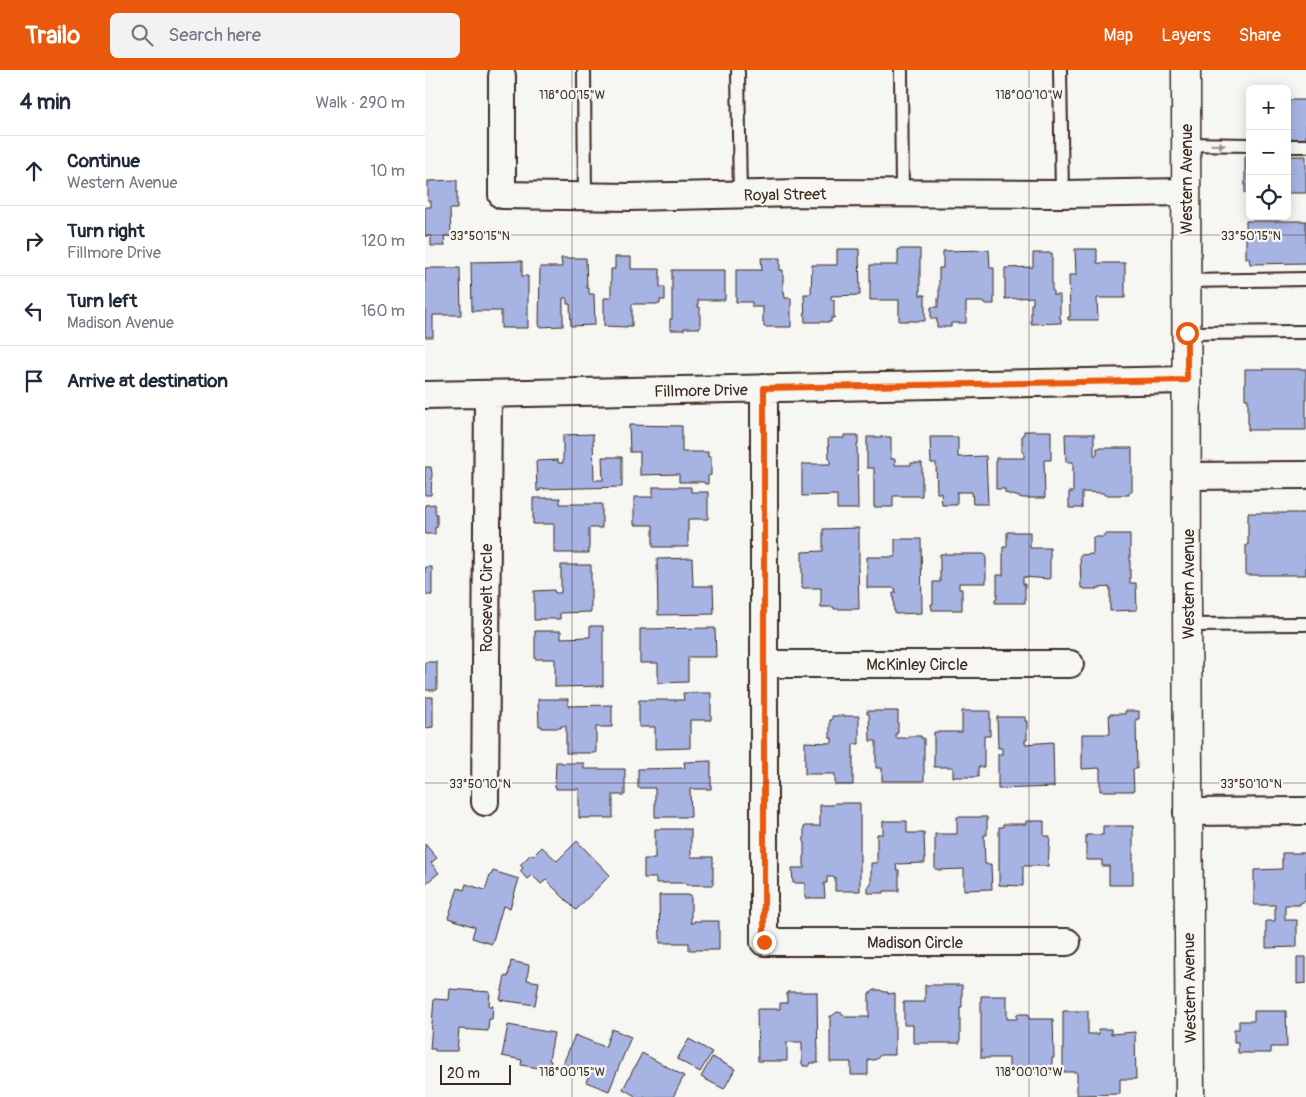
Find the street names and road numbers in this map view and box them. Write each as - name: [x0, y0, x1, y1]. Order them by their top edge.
- street label: Western Avenue: [1177, 124, 1197, 234]
- street label: Royal Street: [743, 184, 827, 206]
- street label: Fillmore Drive: [654, 380, 748, 402]
- street label: Western Avenue: [1179, 529, 1199, 639]
- street label: Roosevelt Circle: [477, 544, 497, 652]
- street label: McKinley Circle: [866, 655, 968, 675]
- street label: Western Avenue: [1179, 932, 1201, 1043]
- street label: Madison Circle: [867, 933, 963, 953]

